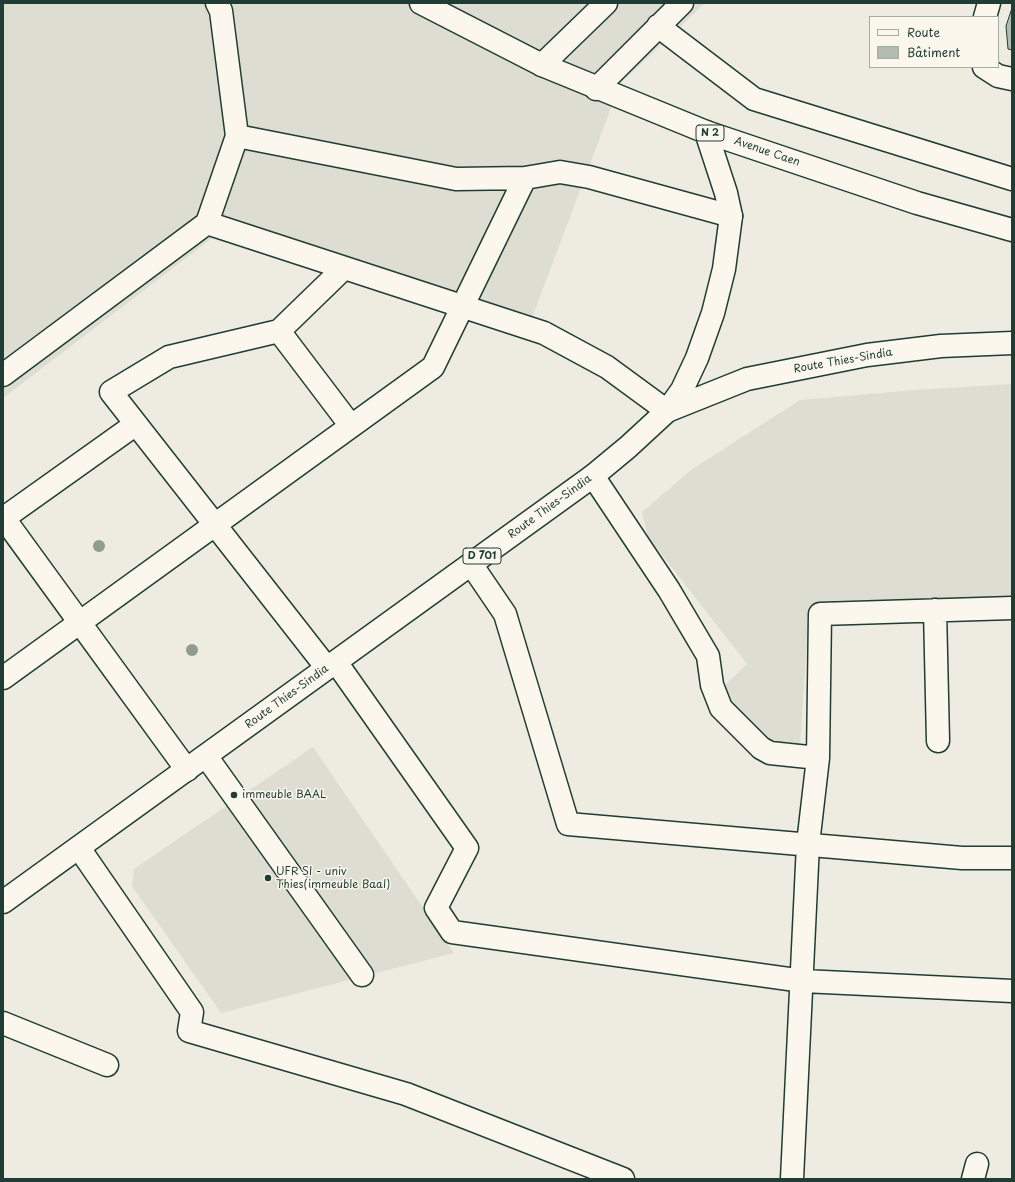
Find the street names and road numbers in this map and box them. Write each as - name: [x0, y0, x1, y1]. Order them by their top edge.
- road number: N 2: [696, 125, 724, 141]
- street label: Avenue Caen: [732, 135, 802, 169]
- street label: Route Thies-Sindia: [793, 346, 893, 376]
- street label: Route Thies-Sindia: [506, 472, 594, 542]
- road number: D 701: [463, 548, 501, 564]
- street label: Route Thies-Sindia: [243, 662, 331, 732]

